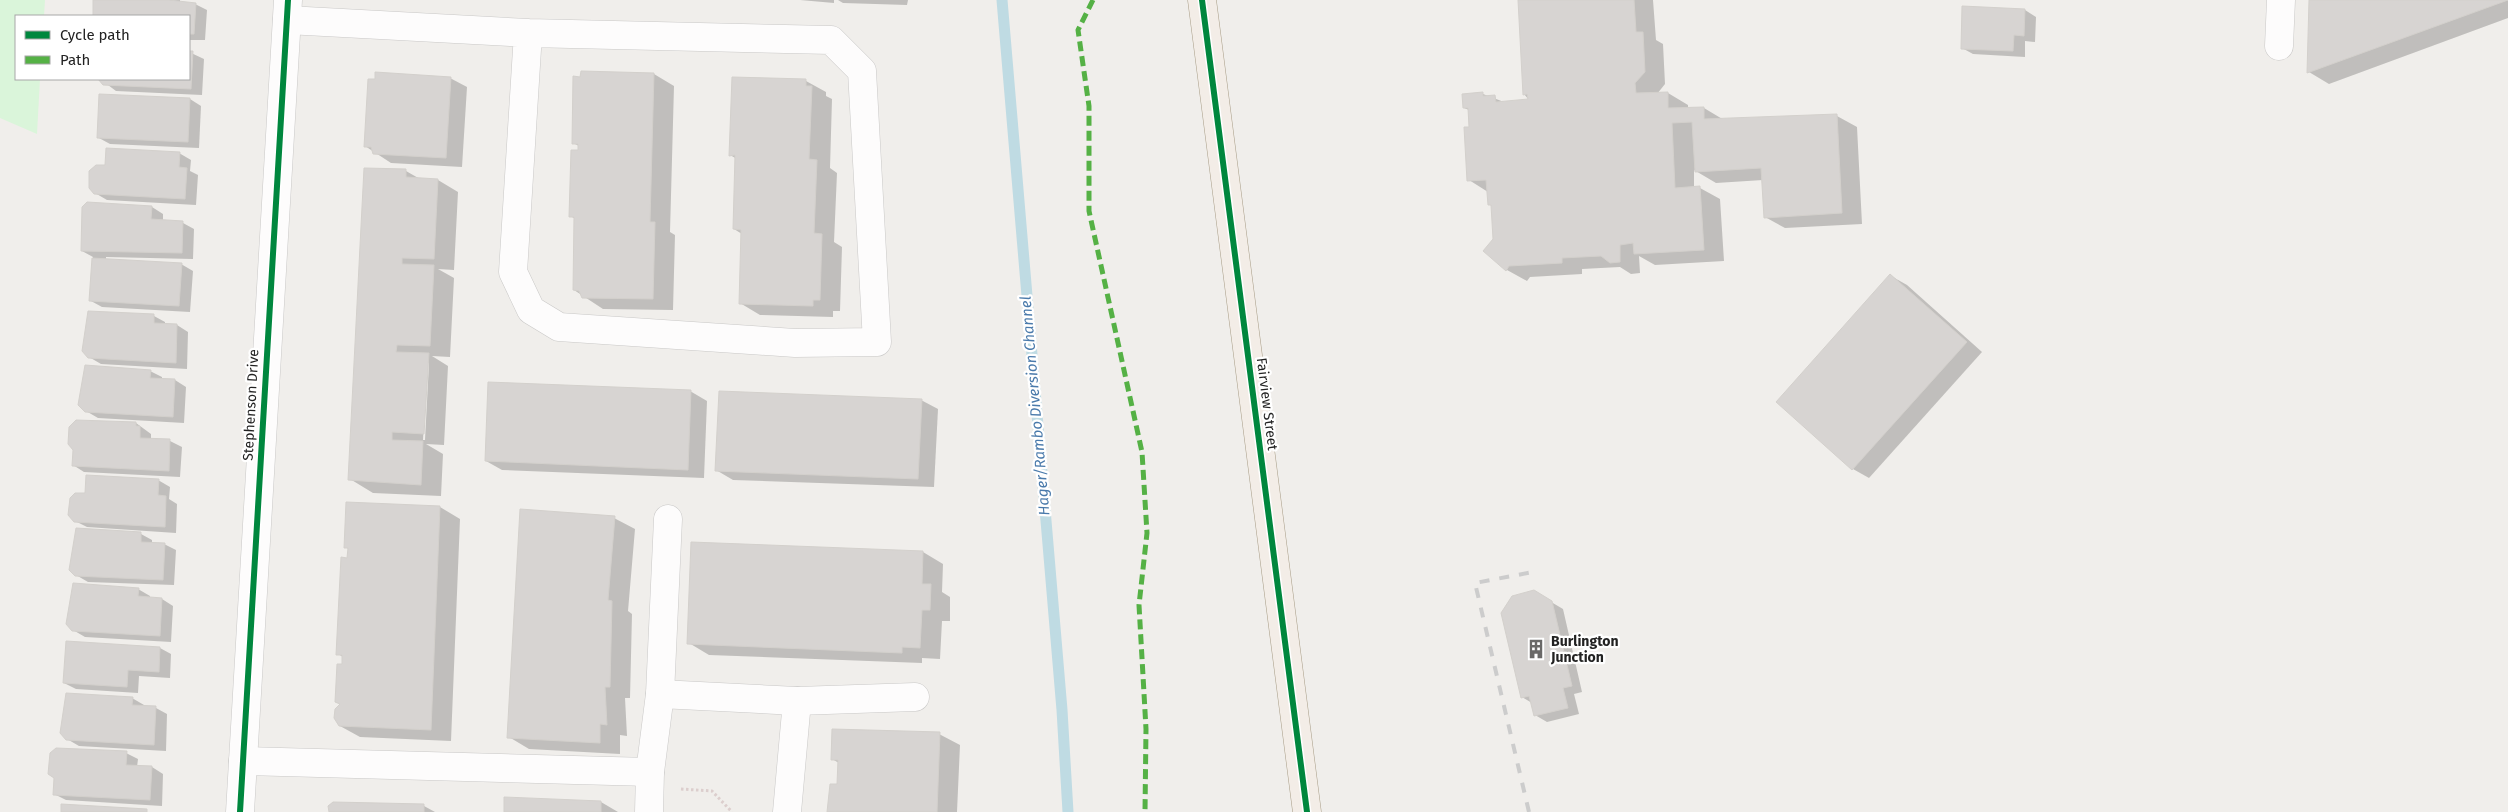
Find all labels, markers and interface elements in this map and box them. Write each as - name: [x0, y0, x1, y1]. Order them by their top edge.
- legend: [15, 15, 190, 80]
- text: Cycle path: [60, 26, 130, 44]
- text: Path: [60, 51, 90, 69]
- water label: Hager/Rambo Diversion Channel: [1016, 295, 1054, 517]
- street label: Stephenson Drive: [240, 349, 262, 461]
- street label: Fairview Street: [1253, 357, 1281, 452]
- place label: Burlington Junction: [1550, 633, 1619, 666]
- building icon: Burlington Junction: [1525, 638, 1547, 660]

